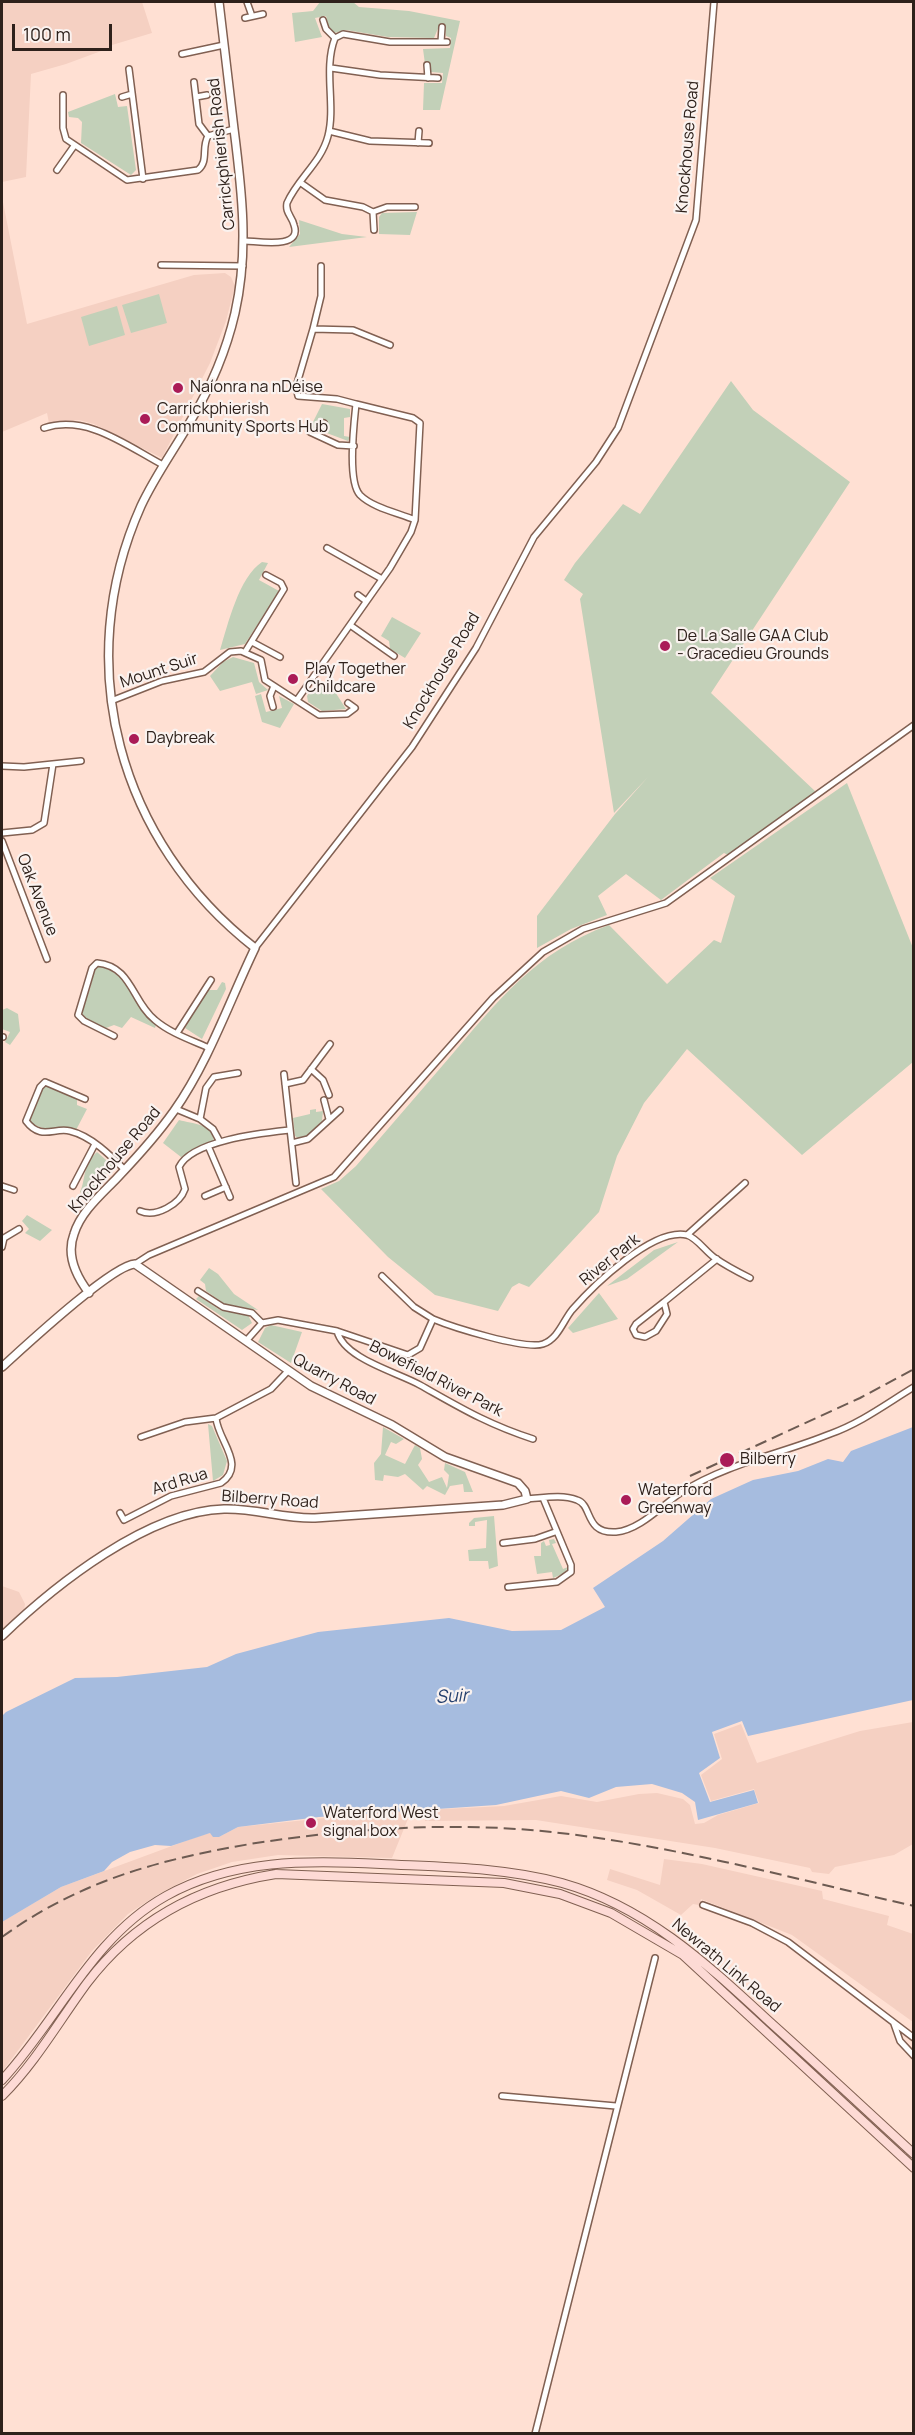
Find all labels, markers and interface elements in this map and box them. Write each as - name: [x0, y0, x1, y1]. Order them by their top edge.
- scale bar: [15, 12, 116, 50]
- text: 100 m: [23, 22, 71, 46]
- street label: Carrickphierish Road: [204, 77, 240, 231]
- street label: Knockhouse Road: [673, 80, 703, 214]
- place label: Naíonra na nDéise: [190, 378, 323, 398]
- marker: Naíonra na nDéise: [171, 381, 185, 395]
- place label: Carrickphierish Community Sports Hub: [157, 400, 328, 438]
- marker: Carrickphierish Community Sports Hub: [138, 412, 152, 426]
- street label: Knockhouse Road: [400, 609, 484, 733]
- place label: De La Salle GAA Club - Gracedieu Grounds: [677, 627, 829, 665]
- marker: De La Salle GAA Club - Gracedieu Grounds: [658, 639, 672, 653]
- street label: Mount Suir: [118, 649, 200, 693]
- place label: Play Together Childcare: [305, 660, 406, 698]
- marker: Play Together Childcare: [286, 672, 300, 686]
- place label: Daybreak: [146, 729, 215, 749]
- marker: Daybreak: [127, 732, 141, 746]
- street label: Oak Avenue: [13, 851, 61, 939]
- street label: Knockhouse Road: [65, 1103, 165, 1217]
- street label: River Park: [576, 1230, 644, 1290]
- street label: Bowefield River Park: [366, 1337, 506, 1421]
- street label: Quarry Road: [289, 1350, 379, 1410]
- place label: Bilberry: [740, 1450, 796, 1470]
- marker: Bilberry: [718, 1451, 736, 1469]
- street label: Ard Rua: [150, 1465, 210, 1499]
- place label: Waterford Greenway: [638, 1481, 712, 1519]
- street label: Bilberry Road: [221, 1487, 319, 1513]
- marker: Waterford Greenway: [619, 1493, 633, 1507]
- water label: Suir: [435, 1685, 469, 1709]
- place label: Waterford West signal box: [323, 1804, 439, 1842]
- marker: Waterford West signal box: [304, 1816, 318, 1830]
- street label: Newrath Link Road: [668, 1915, 784, 2017]

